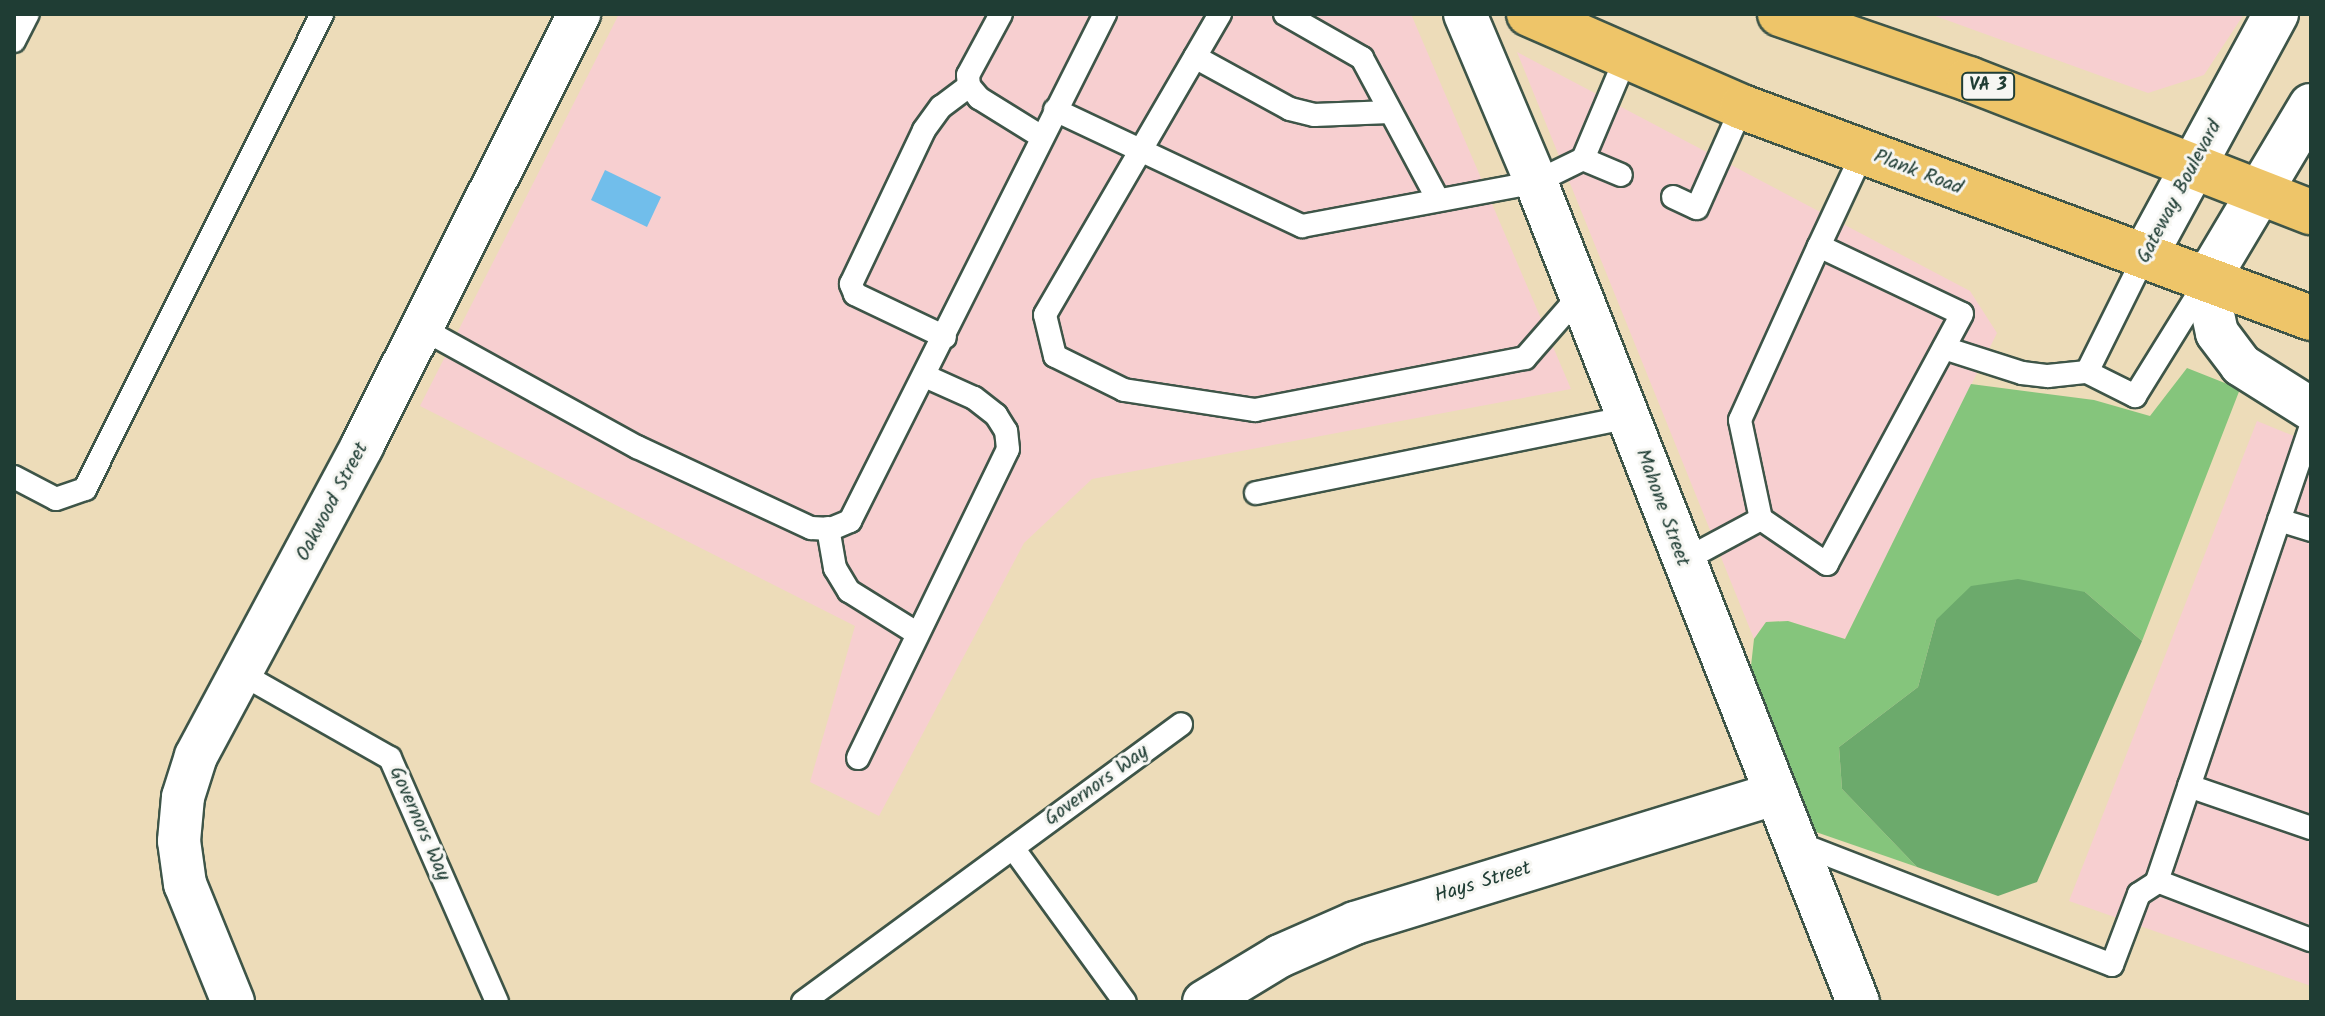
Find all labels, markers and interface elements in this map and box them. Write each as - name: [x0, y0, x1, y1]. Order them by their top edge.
- road number: VA 3: [1960, 72, 2016, 100]
- street label: Gateway Boulevard: [2132, 116, 2228, 268]
- street label: Plank Road: [1870, 145, 1966, 201]
- street label: Oakwood Street: [292, 438, 374, 566]
- street label: Mahone Street: [1630, 446, 1694, 570]
- street label: Governors Way: [1040, 740, 1154, 832]
- street label: Governors Way: [383, 763, 455, 885]
- street label: Hays Street: [1432, 857, 1534, 909]

